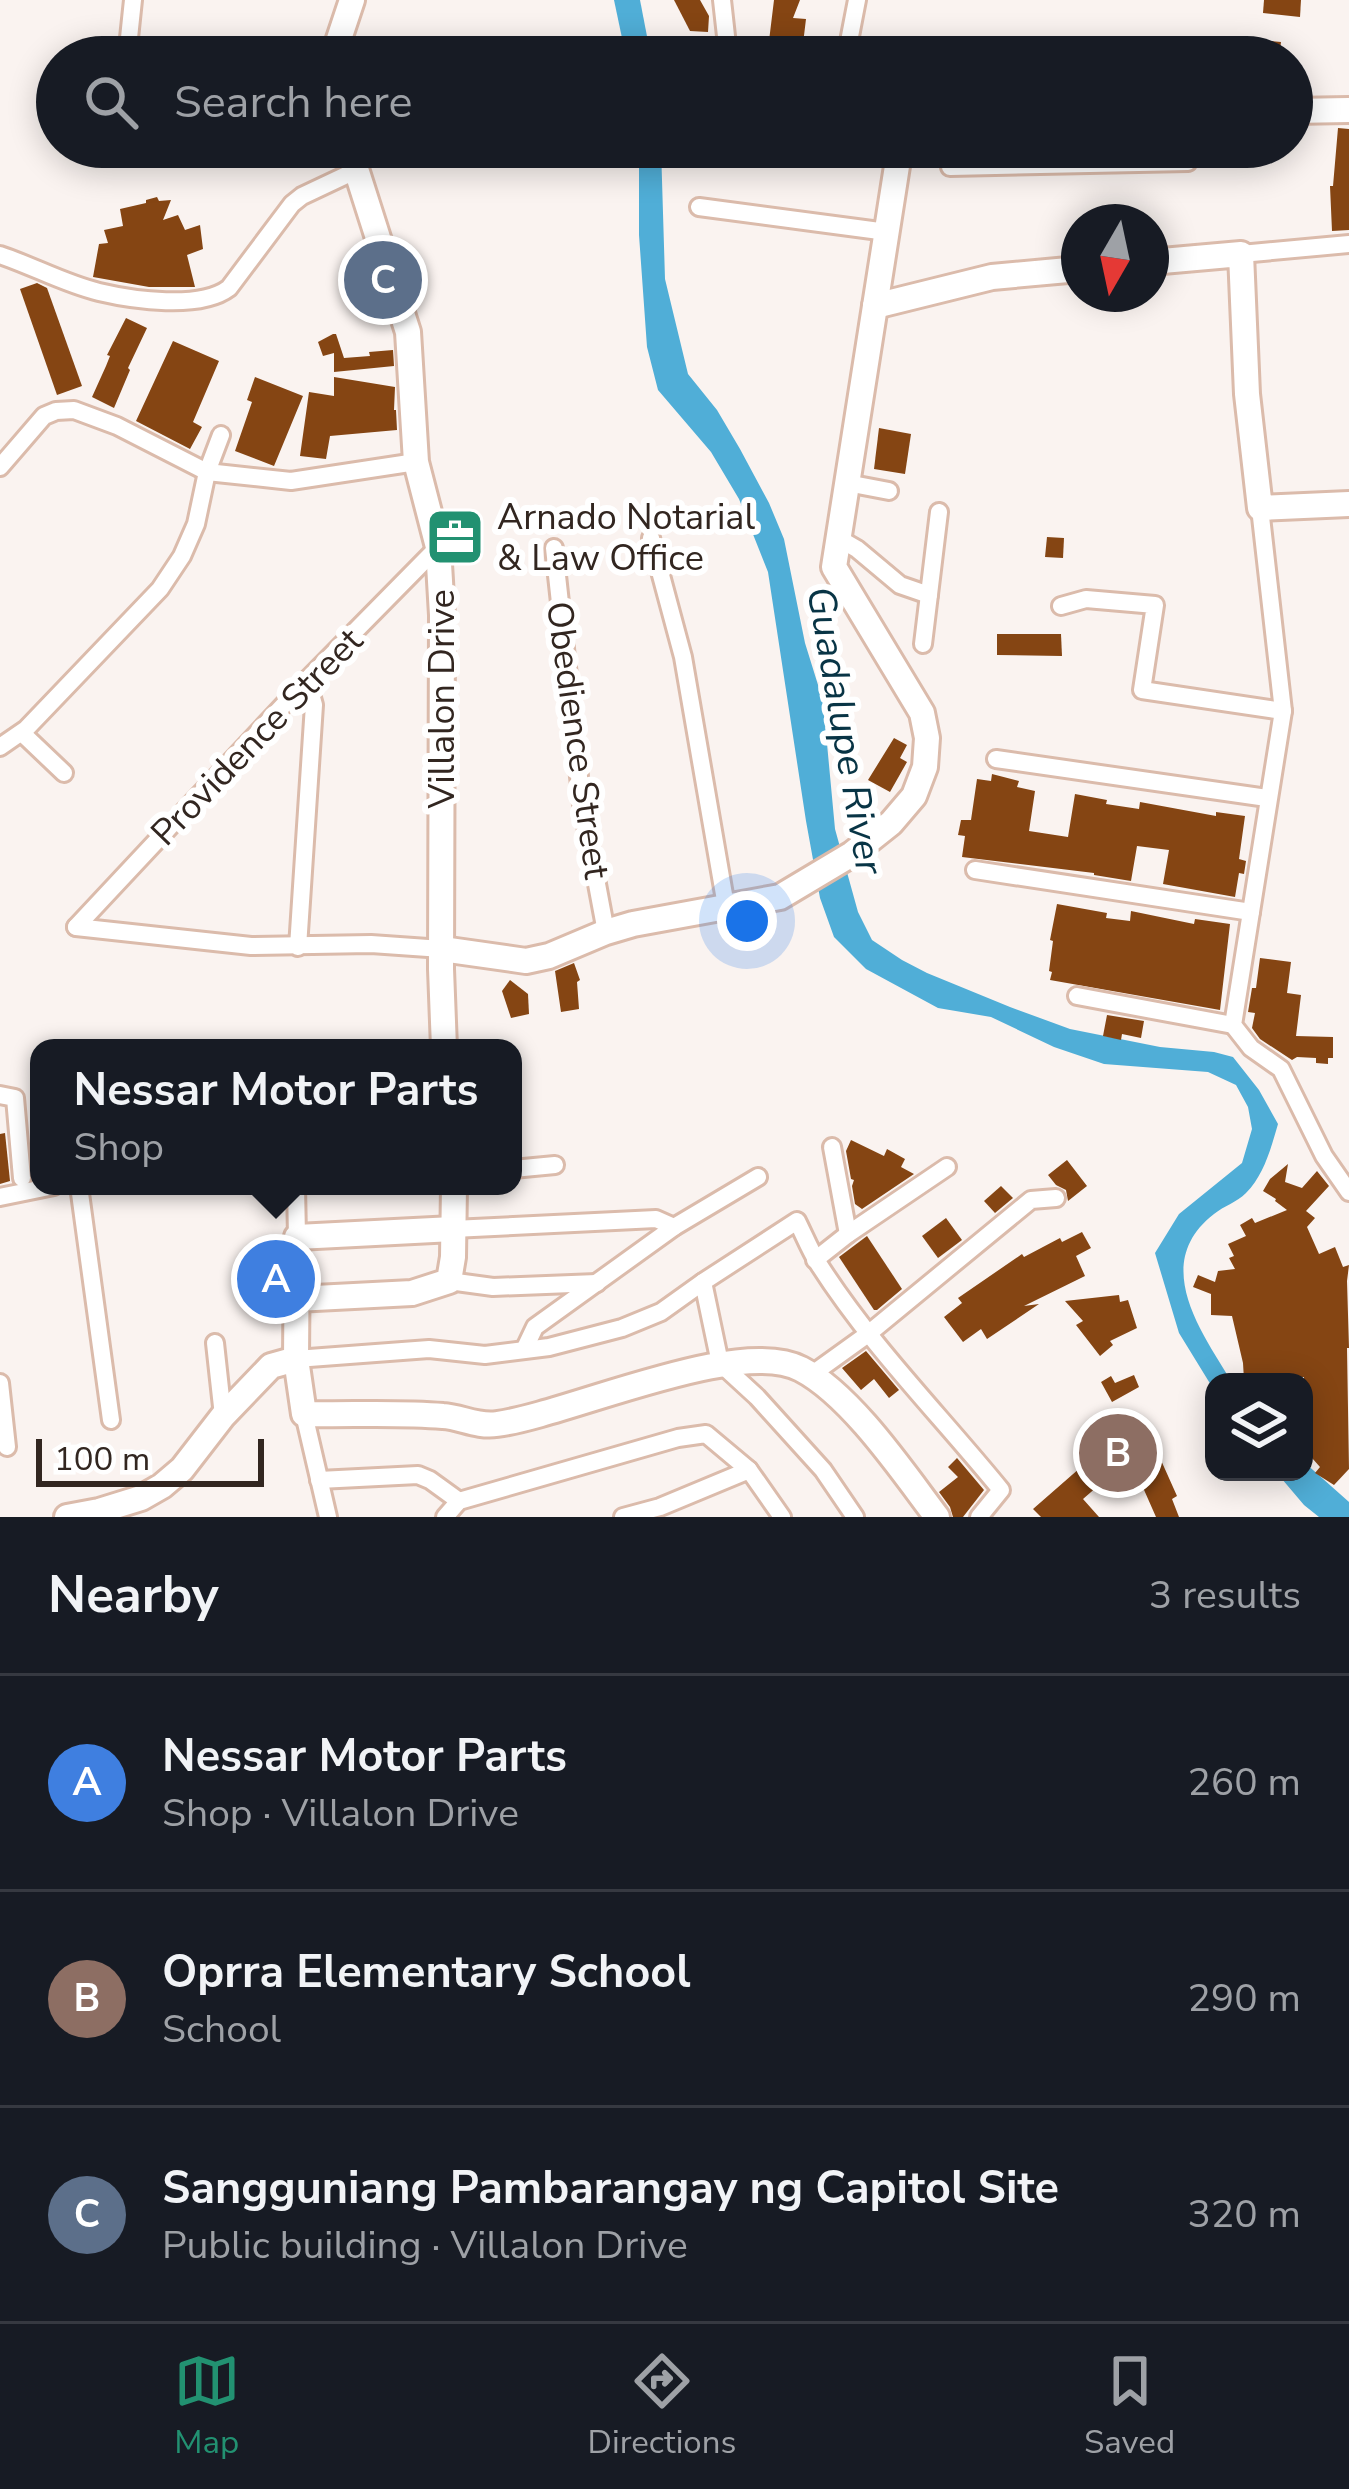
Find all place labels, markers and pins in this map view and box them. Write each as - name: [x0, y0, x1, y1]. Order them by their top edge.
- pin: C: [344, 235, 422, 325]
- place label: Arnado Notarial & Law Office: [497, 493, 755, 583]
- office icon: Arnado Notarial & Law Office: [424, 506, 486, 568]
- pin: A: [237, 1234, 315, 1324]
- pin: B: [1079, 1408, 1157, 1498]

